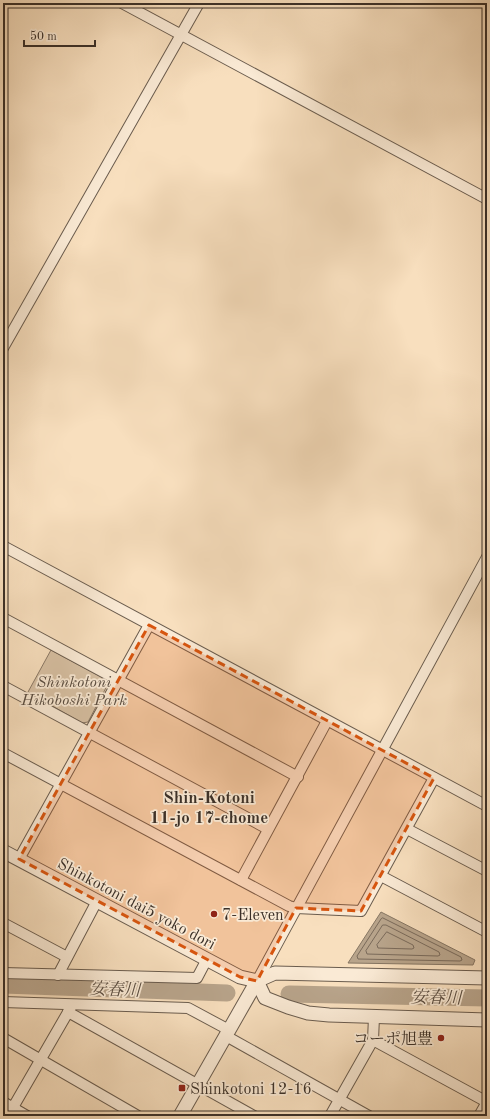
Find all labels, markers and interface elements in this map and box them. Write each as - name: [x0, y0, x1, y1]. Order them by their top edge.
- scale bar: [24, 22, 95, 48]
- text: 50 m: [30, 30, 57, 43]
- park label: Shinkotoni Hikoboshi Park: [20, 675, 127, 709]
- district label: Shin-Kotoni 11-jo 17-chome: [150, 790, 268, 827]
- street label: Shinkotoni dai5 yoko dori: [54, 856, 218, 953]
- place label: 7-Eleven: [222, 908, 284, 924]
- marker: 7-Eleven: [209, 909, 219, 919]
- water label: 安春川: [89, 979, 143, 1000]
- water label: 安春川: [410, 988, 464, 1007]
- place label: コーポ旭豊: [353, 1030, 433, 1048]
- marker: コーポ旭豊: [436, 1033, 446, 1043]
- place label: Shinkotoni 12-16: [190, 1082, 312, 1098]
- marker: Shinkotoni 12-16: [177, 1083, 187, 1093]

